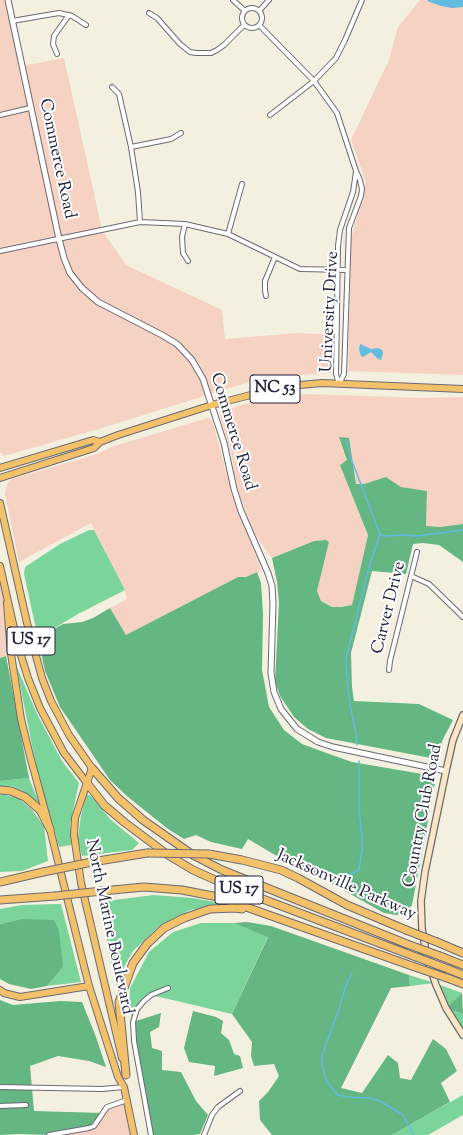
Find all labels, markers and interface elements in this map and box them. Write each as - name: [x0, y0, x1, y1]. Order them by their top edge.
- street label: Commerce Road: [33, 97, 79, 221]
- street label: University Drive: [318, 251, 344, 373]
- street label: Commerce Road: [204, 371, 260, 493]
- road number: NC 53: [250, 375, 300, 403]
- street label: Carver Drive: [369, 560, 411, 656]
- road number: US 17: [7, 627, 55, 655]
- street label: Country Club Road: [400, 743, 448, 889]
- street label: North Marine Boulevard: [79, 837, 137, 1017]
- street label: Jacksonville Parkway: [273, 846, 419, 926]
- road number: US 17: [215, 876, 263, 904]

